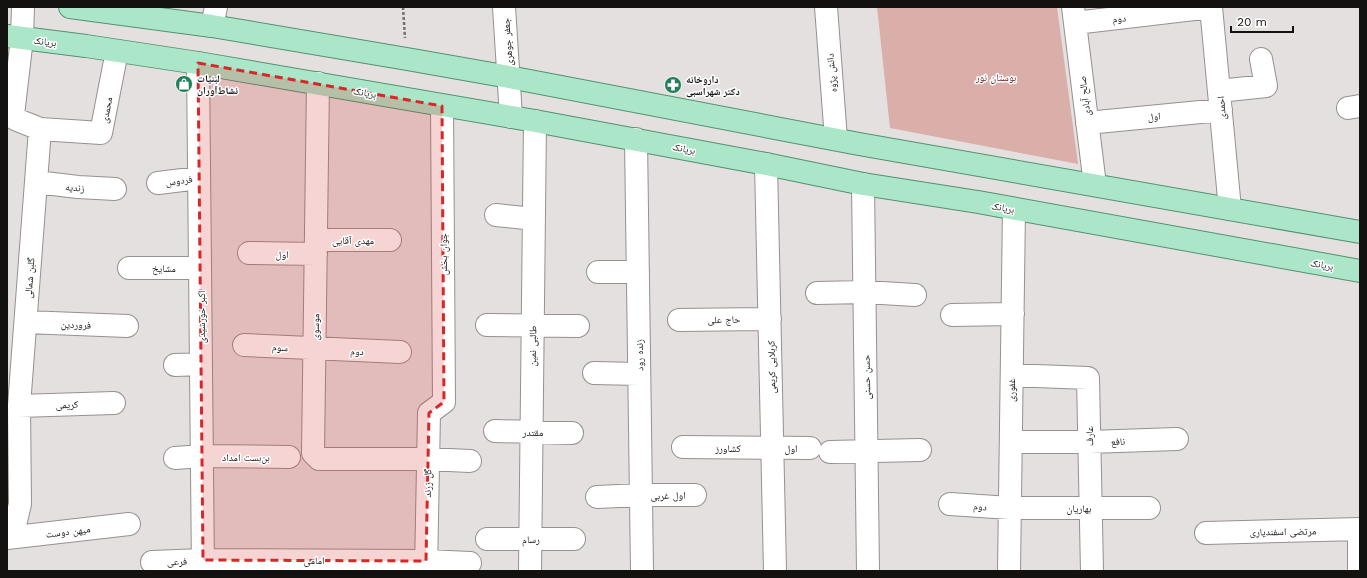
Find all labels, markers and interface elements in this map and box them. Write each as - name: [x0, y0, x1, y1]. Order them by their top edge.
- scale bar: [1231, 8, 1293, 34]
- street label: دوم: [1112, 12, 1127, 27]
- text: 20 m: [1237, 15, 1267, 29]
- street label: جعفر جوهری: [500, 17, 516, 66]
- street label: بریانک: [33, 35, 57, 49]
- street label: دانش پژوه: [824, 53, 840, 93]
- park label: بوستان نور: [975, 72, 1017, 84]
- place label: لبنیات نشاط‌آوران: [197, 73, 238, 97]
- shop icon: لبنیات نشاط‌آوران: [174, 74, 194, 94]
- place label: داروخانه دکتر شهراسبی: [686, 74, 740, 98]
- pharmacy icon: داروخانه دکتر شهراسبی: [663, 75, 683, 95]
- street label: صالح آبادی: [1077, 75, 1093, 117]
- street label: بریانک: [352, 85, 378, 100]
- street label: محمدی: [99, 96, 115, 124]
- street label: احمدی: [1215, 96, 1229, 120]
- street label: اول: [1147, 110, 1161, 124]
- street label: بریانک: [671, 141, 697, 156]
- street label: فردوس: [165, 173, 193, 189]
- street label: زندیه: [65, 181, 85, 194]
- street label: بریانک: [990, 200, 1016, 215]
- street label: جوان بخش: [438, 232, 450, 275]
- street label: مهدی آقایی: [332, 235, 374, 247]
- street label: اول: [275, 249, 289, 261]
- street label: گلبن شمالی: [23, 257, 37, 299]
- street label: بریانک: [1309, 257, 1335, 272]
- street label: مشایخ: [152, 263, 176, 275]
- street label: اکبر خورشیدی: [196, 291, 208, 343]
- street label: موسوی: [310, 313, 322, 340]
- street label: حاج علی: [707, 314, 741, 326]
- street label: فروردین: [61, 318, 91, 332]
- street label: طالبی نمین: [527, 325, 539, 367]
- street label: زنده رود: [634, 339, 645, 371]
- street label: کربلایی کریمی: [766, 340, 778, 394]
- street label: سوم: [272, 342, 289, 355]
- street label: دوم: [350, 346, 364, 359]
- street label: حسن حسنی: [861, 354, 873, 400]
- street label: غفوری: [1006, 378, 1018, 402]
- street label: کریمی: [56, 399, 79, 411]
- street label: عارف: [1084, 426, 1095, 446]
- street label: مقتدر: [522, 427, 544, 438]
- street label: نافع: [1111, 436, 1126, 448]
- street label: کشاورز: [714, 443, 741, 454]
- street label: اول: [784, 443, 798, 455]
- street label: بن‌بست امداد: [222, 452, 270, 464]
- street label: گل زرند: [422, 468, 434, 497]
- street label: اول غربی: [650, 490, 686, 502]
- street label: دوم: [973, 501, 987, 514]
- street label: بهاریان: [1067, 503, 1092, 515]
- street label: میهن دوست: [45, 523, 92, 541]
- street label: مرتضی اسفندیاری: [1250, 525, 1317, 539]
- street label: رسام: [522, 534, 540, 547]
- street label: امامی: [304, 555, 324, 567]
- street label: فرعی: [167, 556, 187, 568]

